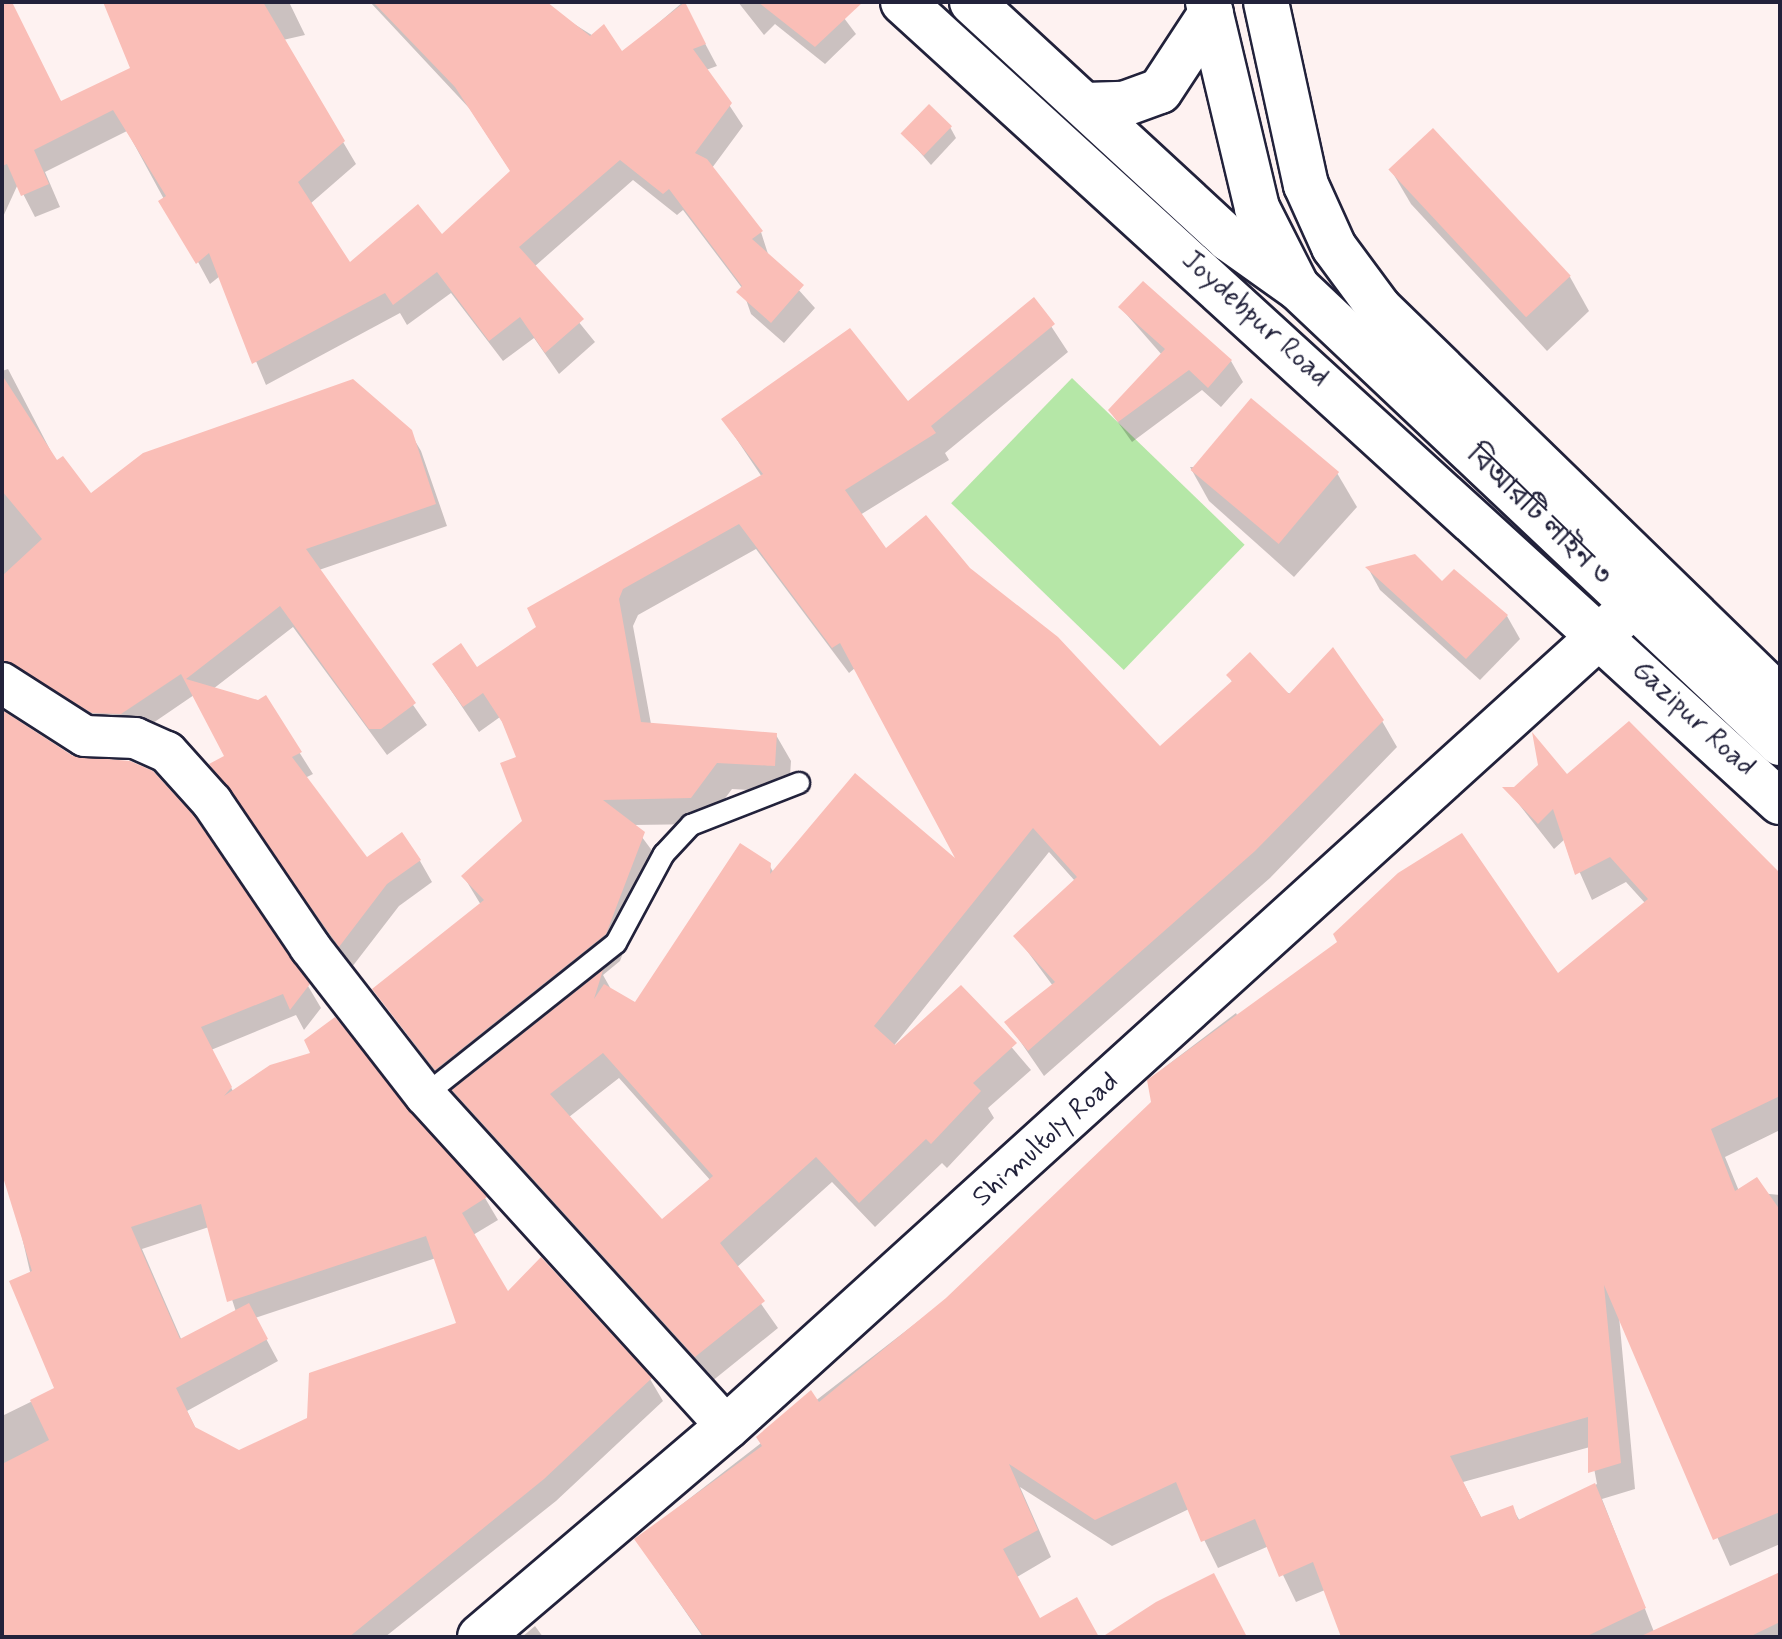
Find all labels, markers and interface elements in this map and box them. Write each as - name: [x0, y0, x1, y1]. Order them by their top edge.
- street label: Joydebpur Road: [1174, 244, 1336, 394]
- street label: বিআরটি লাইন ৩: [1459, 439, 1617, 593]
- street label: Gazipur Road: [1624, 653, 1762, 785]
- street label: Shimultoly Road: [966, 1065, 1126, 1215]

